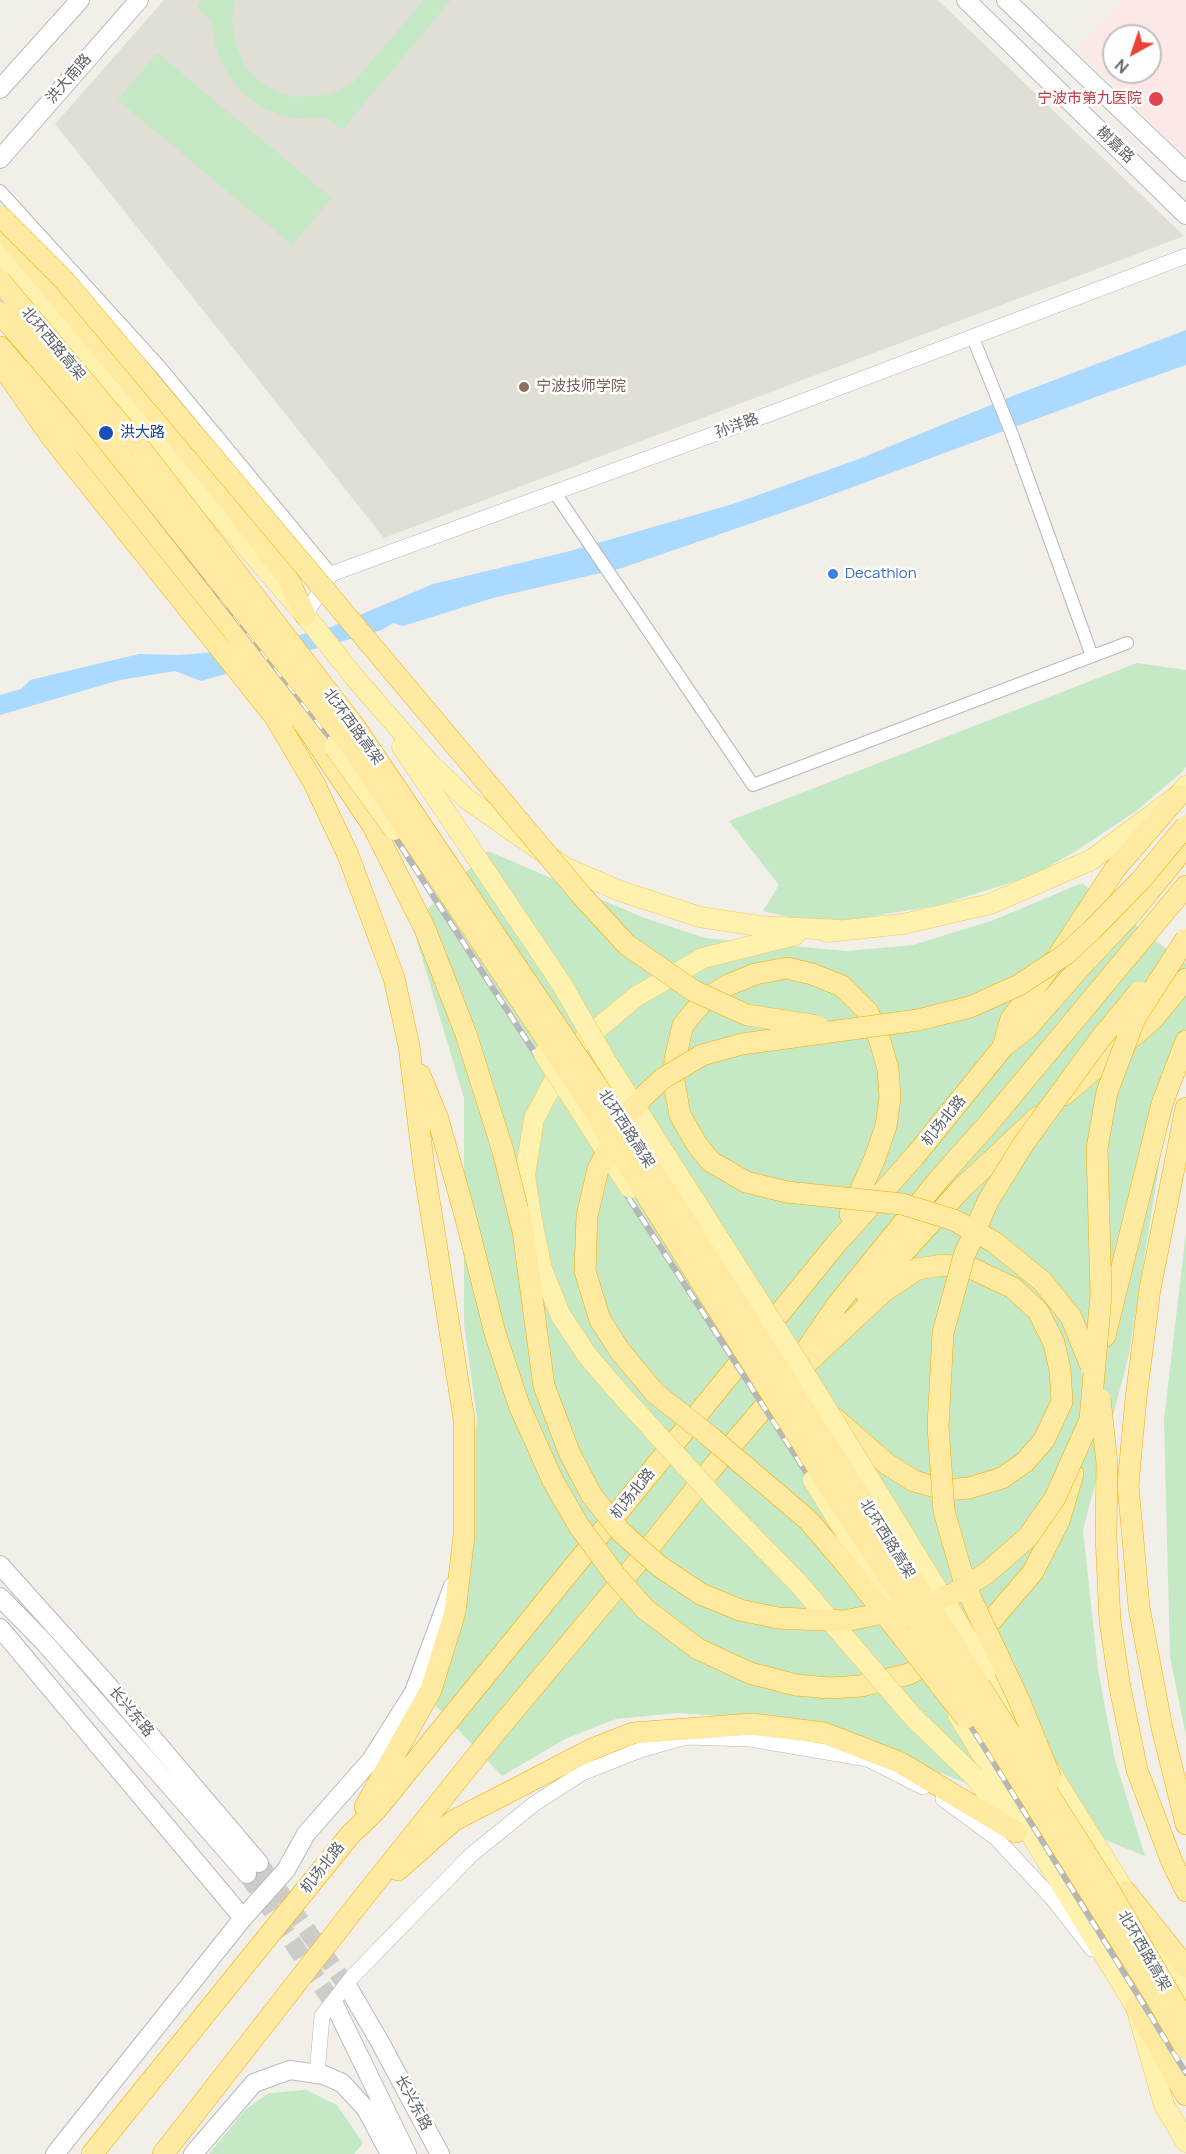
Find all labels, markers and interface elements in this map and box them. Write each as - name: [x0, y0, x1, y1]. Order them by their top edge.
- north arrow: [1102, 24, 1162, 84]
- street label: 洪大南路: [43, 50, 95, 108]
- text: N: [1110, 54, 1133, 78]
- place label: 宁波市第九医院: [1037, 90, 1142, 108]
- marker: 宁波市第九医院: [1147, 90, 1165, 108]
- street label: 榭嘉路: [1093, 123, 1137, 167]
- street label: 北环西路高架: [17, 304, 89, 384]
- place label: 宁波技师学院: [536, 378, 626, 396]
- marker: 宁波技师学院: [517, 380, 531, 394]
- street label: 孙洋路: [713, 410, 761, 442]
- marker: 洪大路: [97, 424, 115, 442]
- place label: 洪大路: [120, 424, 165, 442]
- place label: Decathlon: [845, 565, 917, 583]
- marker: Decathlon: [826, 567, 840, 581]
- street label: 北环西路高架: [319, 685, 387, 769]
- street label: 北环西路高架: [594, 1086, 658, 1172]
- street label: 机场北路: [918, 1092, 970, 1150]
- street label: 机场北路: [607, 1465, 659, 1523]
- street label: 北环西路高架: [856, 1496, 918, 1582]
- street label: 长兴东路: [105, 1683, 157, 1741]
- street label: 机场北路: [297, 1839, 349, 1897]
- street label: 北环西路高架: [1114, 1908, 1174, 1994]
- street label: 长兴东路: [391, 2072, 435, 2134]

